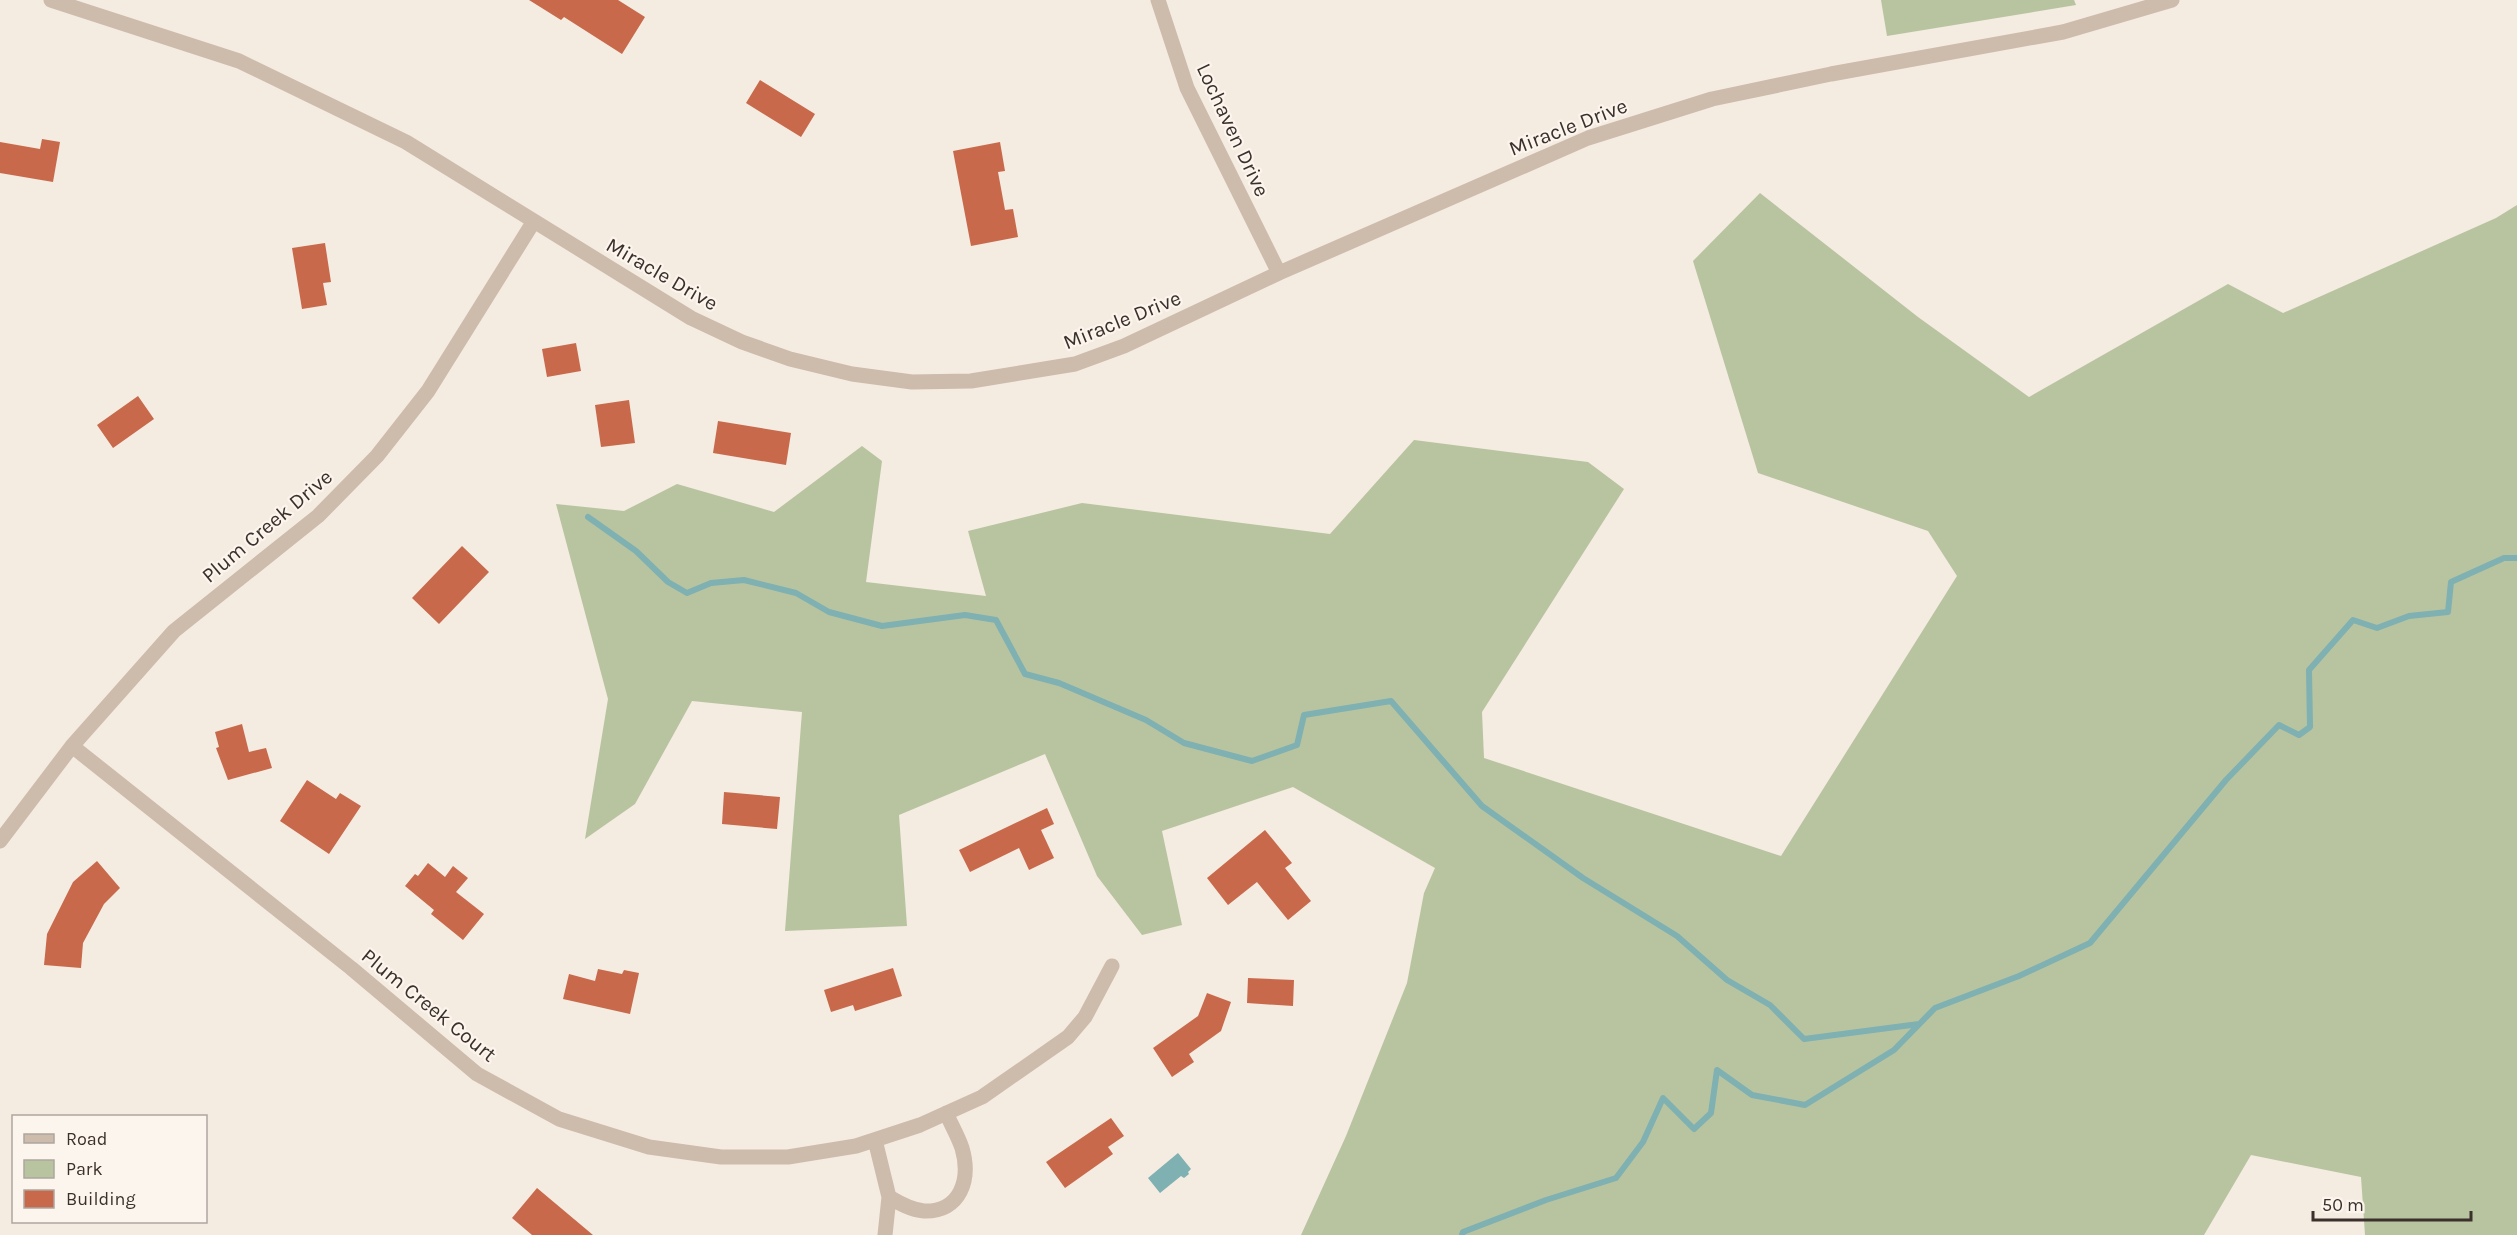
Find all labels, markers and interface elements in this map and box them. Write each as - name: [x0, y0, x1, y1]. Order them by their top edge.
- street label: Lochaven Drive: [1192, 59, 1274, 201]
- street label: Miracle Drive: [1505, 93, 1631, 161]
- street label: Miracle Drive: [602, 232, 722, 316]
- street label: Miracle Drive: [1060, 286, 1184, 354]
- street label: Plum Creek Drive: [197, 465, 337, 587]
- street label: Plum Creek Court: [357, 943, 501, 1067]
- legend: [12, 1115, 207, 1223]
- text: Road: [66, 1128, 107, 1150]
- text: Park: [66, 1158, 103, 1180]
- scale bar: [2313, 1184, 2470, 1222]
- text: Building: [66, 1188, 136, 1210]
- text: 50 m: [2322, 1194, 2364, 1216]

